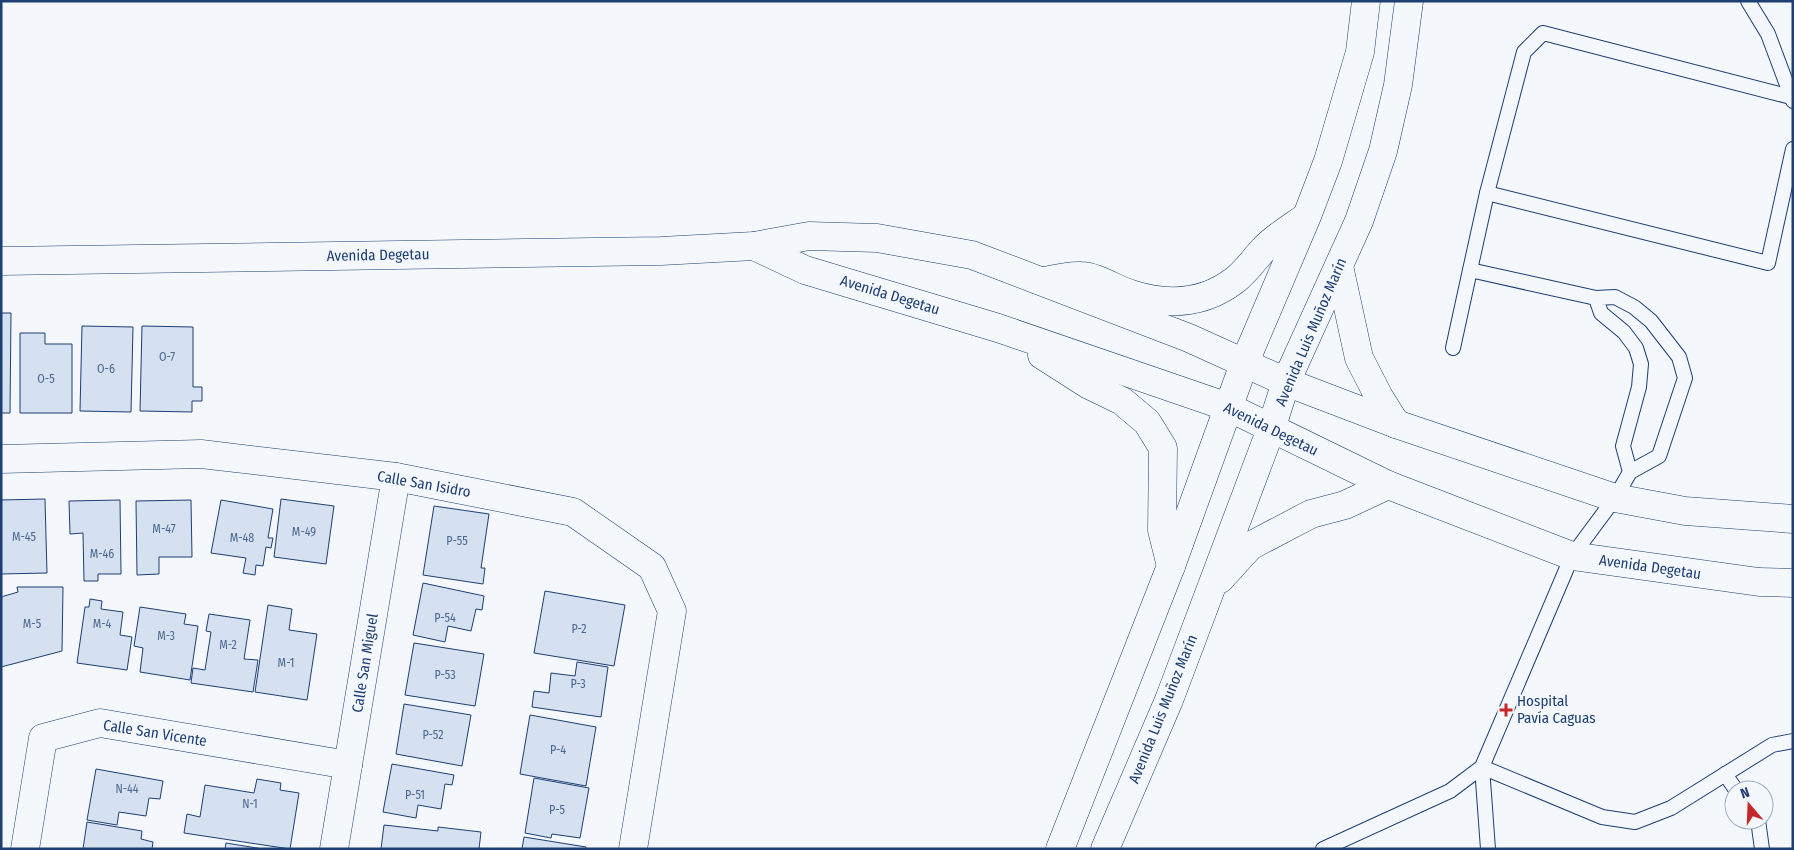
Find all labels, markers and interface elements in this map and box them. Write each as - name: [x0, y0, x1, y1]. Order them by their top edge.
- street label: Avenida Degetau: [326, 245, 430, 265]
- street label: Avenida Luis Muñoz Marín: [1272, 255, 1350, 409]
- street label: Avenida Degetau: [838, 271, 942, 319]
- house number: O-7: [159, 350, 175, 364]
- house number: O-6: [97, 362, 115, 376]
- house number: O-5: [37, 372, 55, 386]
- street label: Avenida Degetau: [1221, 398, 1321, 460]
- street label: Calle San Isidro: [376, 467, 472, 501]
- house number: M-47: [152, 522, 176, 536]
- house number: M-49: [292, 525, 316, 539]
- house number: M-45: [12, 530, 37, 544]
- house number: M-48: [230, 531, 254, 545]
- house number: P-55: [446, 534, 468, 548]
- house number: M-46: [90, 547, 114, 561]
- street label: Avenida Degetau: [1598, 551, 1702, 583]
- house number: P-54: [434, 611, 456, 625]
- street label: Calle San Miguel: [348, 612, 382, 714]
- house number: M-5: [23, 617, 42, 631]
- house number: M-4: [93, 617, 112, 631]
- house number: P-2: [571, 622, 587, 636]
- house number: M-3: [157, 629, 175, 643]
- street label: Avenida Luis Muñoz Marín: [1125, 632, 1201, 786]
- house number: M-2: [219, 638, 237, 652]
- house number: M-1: [278, 656, 294, 670]
- house number: P-53: [434, 668, 456, 682]
- house number: P-3: [570, 677, 586, 691]
- place label: Hospital Pavía Caguas: [1517, 692, 1596, 727]
- marker: Hospital Pavía Caguas: [1499, 703, 1513, 717]
- street label: Calle San Vicente: [102, 716, 208, 750]
- house number: P-52: [422, 728, 444, 742]
- house number: P-4: [550, 743, 566, 757]
- north arrow: [1724, 780, 1774, 830]
- house number: N-44: [115, 782, 139, 796]
- text: N: [1738, 784, 1752, 803]
- house number: P-51: [405, 788, 425, 802]
- house number: N-1: [242, 797, 258, 811]
- house number: P-5: [549, 803, 565, 817]

